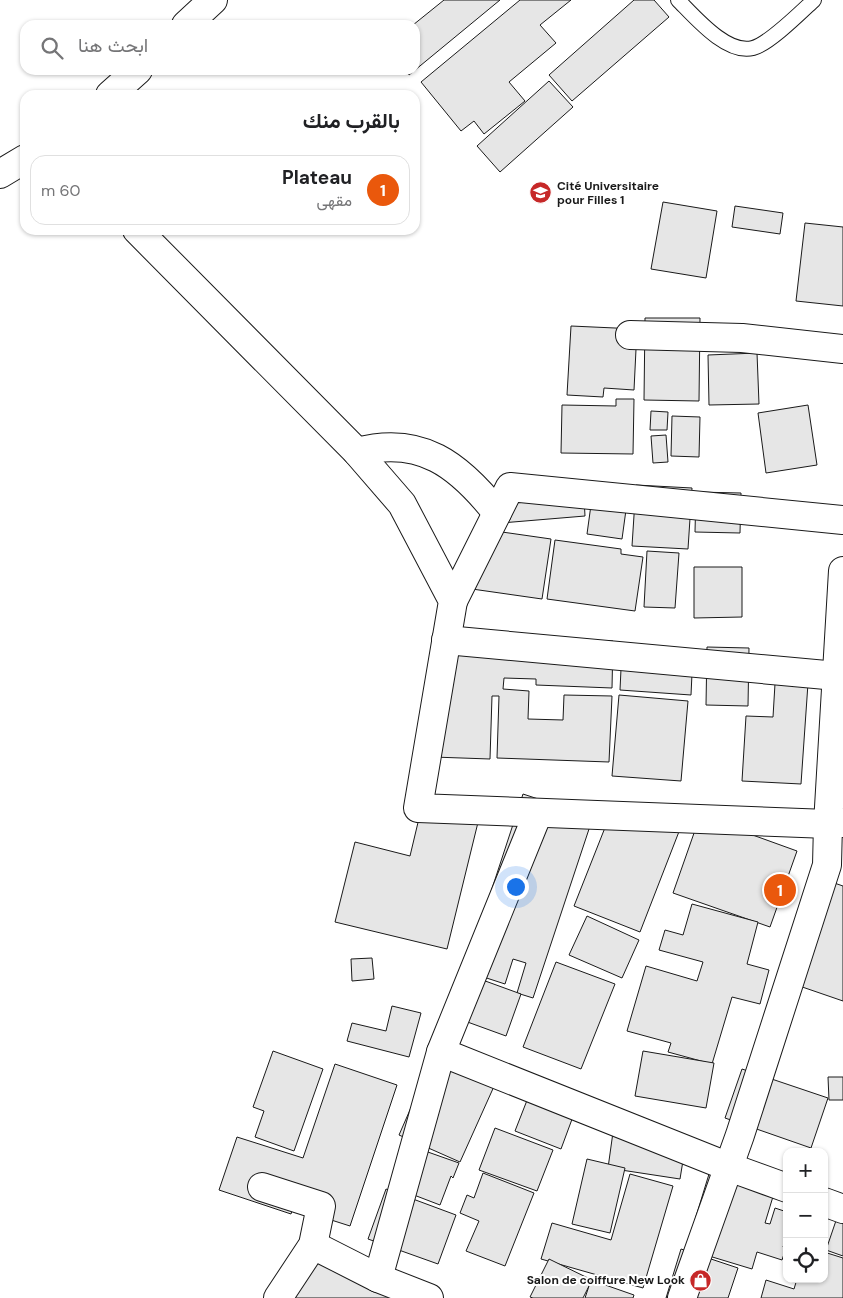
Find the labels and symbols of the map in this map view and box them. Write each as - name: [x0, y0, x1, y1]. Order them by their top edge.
- place label: Cité Universitaire pour Filles 1: [557, 178, 659, 208]
- school or university icon: Cité Universitaire pour Filles 1: [529, 181, 553, 205]
- pin: 1: [764, 871, 796, 909]
- your location: [503, 874, 529, 900]
- shop icon: Salon de coiffure New Look: [689, 1268, 713, 1292]
- place label: Salon de coiffure New Look: [527, 1272, 685, 1288]

